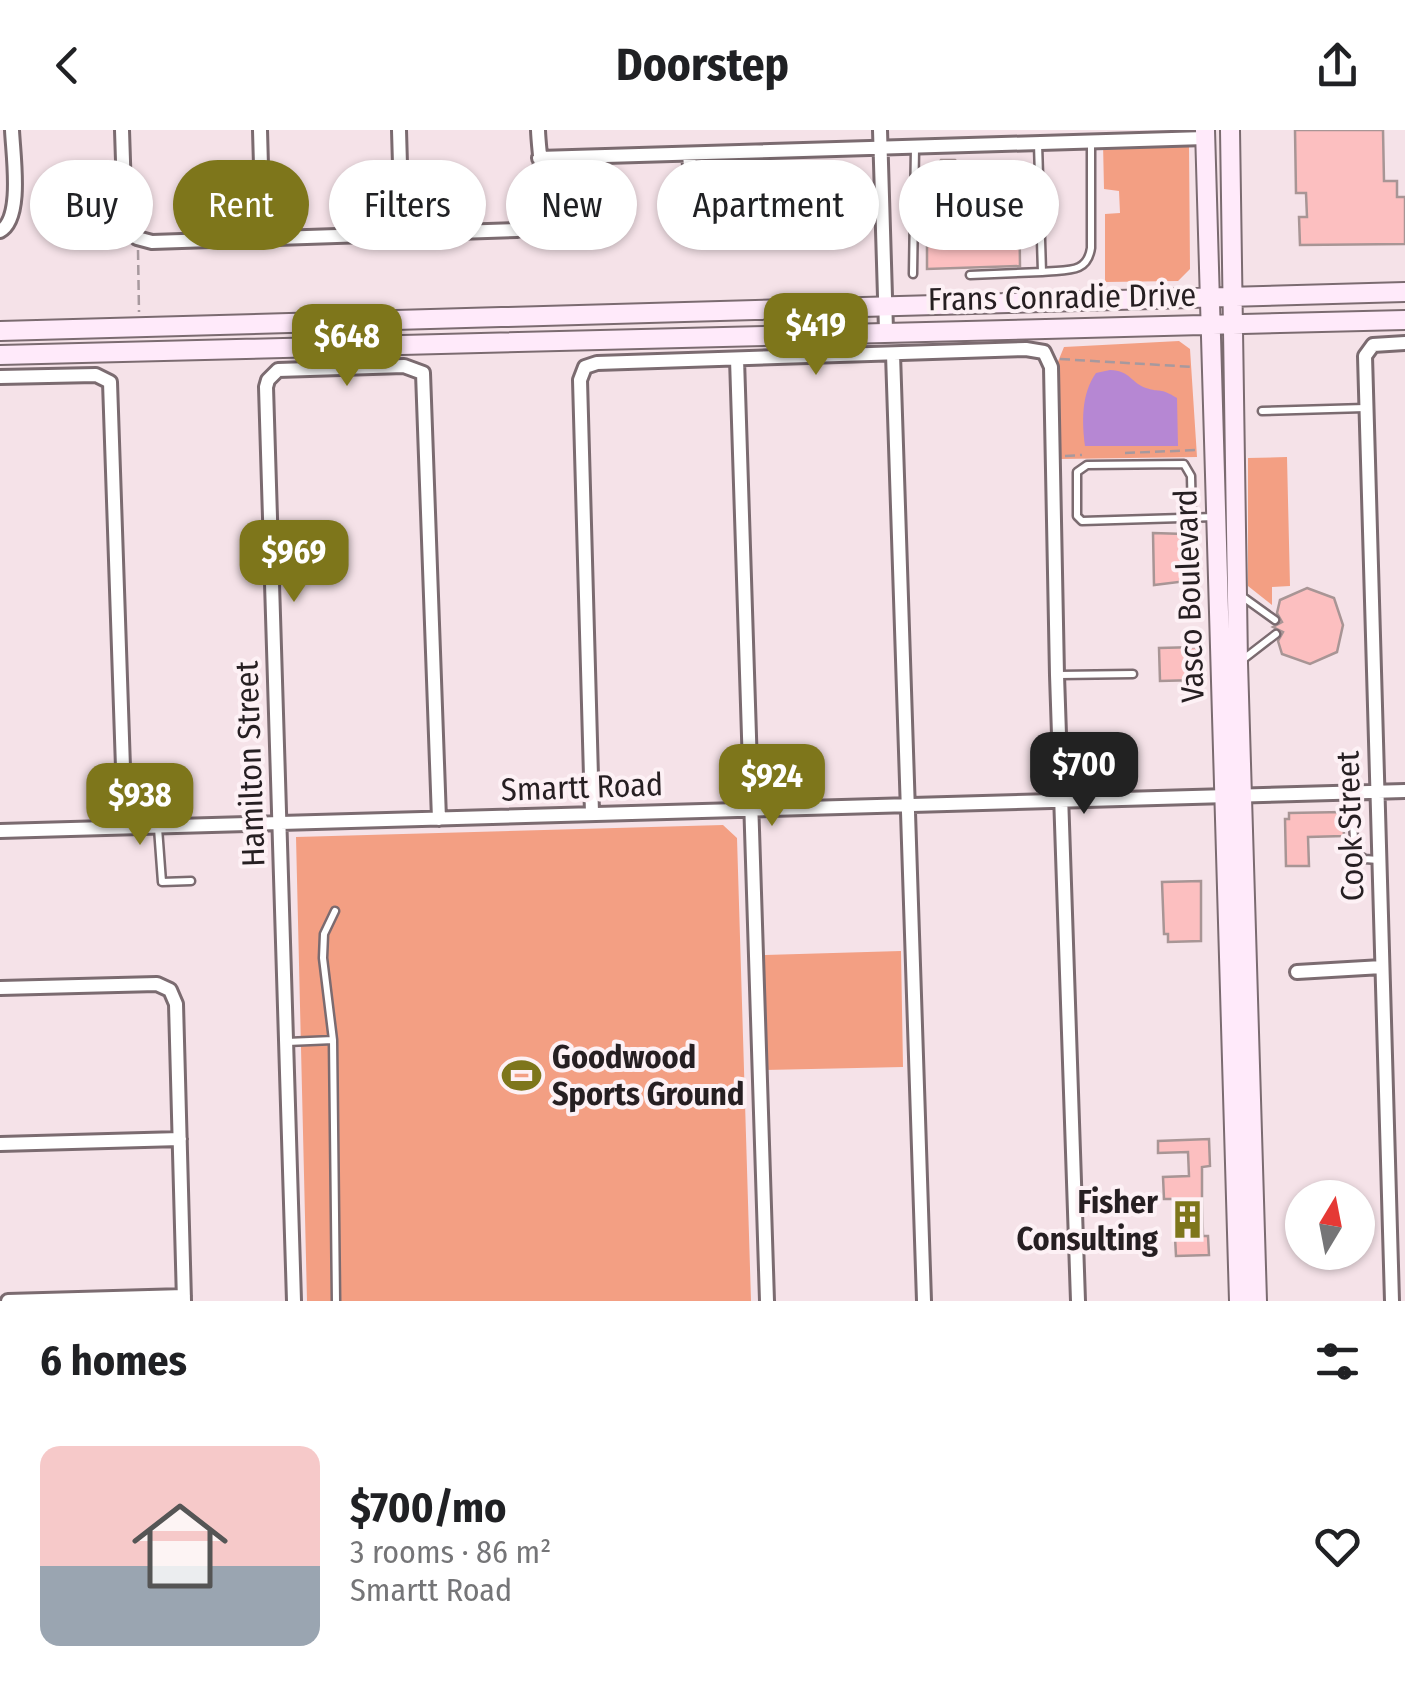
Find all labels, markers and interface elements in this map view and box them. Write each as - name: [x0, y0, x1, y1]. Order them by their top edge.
- icon: back: [40, 38, 95, 93]
- text: Doorstep: [616, 38, 789, 92]
- icon: share: [1310, 38, 1365, 93]
- chip: Buy: [30, 160, 153, 250]
- chip: Rent: [173, 160, 309, 250]
- chip: Filters: [329, 160, 486, 250]
- chip: New: [506, 160, 637, 250]
- chip: Apartment: [657, 160, 879, 250]
- chip: House: [899, 160, 1059, 250]
- street label: Frans Conradie Drive: [928, 276, 1196, 318]
- pin: $419: [757, 293, 875, 378]
- pin: $648: [288, 304, 406, 389]
- text: $419: [786, 306, 846, 344]
- text: $648: [314, 317, 380, 355]
- street label: Vasco Boulevard: [1166, 489, 1212, 703]
- pin: $969: [235, 520, 353, 605]
- text: $969: [262, 533, 326, 571]
- street label: Hamilton Street: [227, 660, 273, 868]
- pin: $700: [1025, 732, 1143, 817]
- pin: $924: [713, 744, 831, 829]
- text: $700: [1052, 745, 1116, 783]
- street label: Cook Street: [1328, 750, 1372, 902]
- text: $924: [741, 757, 803, 795]
- pin: $938: [81, 763, 199, 848]
- street label: Smartt Road: [500, 765, 664, 809]
- text: $938: [108, 776, 172, 814]
- place label: Goodwood Sports Ground: [552, 1038, 744, 1113]
- sports icon: Goodwood Sports Ground: [501, 1054, 543, 1096]
- north arrow: [1285, 1180, 1375, 1270]
- map controls: [1285, 1180, 1375, 1270]
- place label: Fisher Consulting: [1016, 1183, 1158, 1258]
- building icon: Fisher Consulting: [1167, 1199, 1209, 1241]
- icon: filters: [1310, 1334, 1365, 1389]
- text: 6 homes: [40, 1336, 187, 1386]
- text: $700/mo: [350, 1483, 507, 1533]
- icon: home: [120, 1486, 240, 1606]
- icon: heart: [1310, 1519, 1365, 1574]
- text: 3 rooms · 86 m²: [350, 1533, 551, 1571]
- text: Smartt Road: [350, 1571, 512, 1609]

